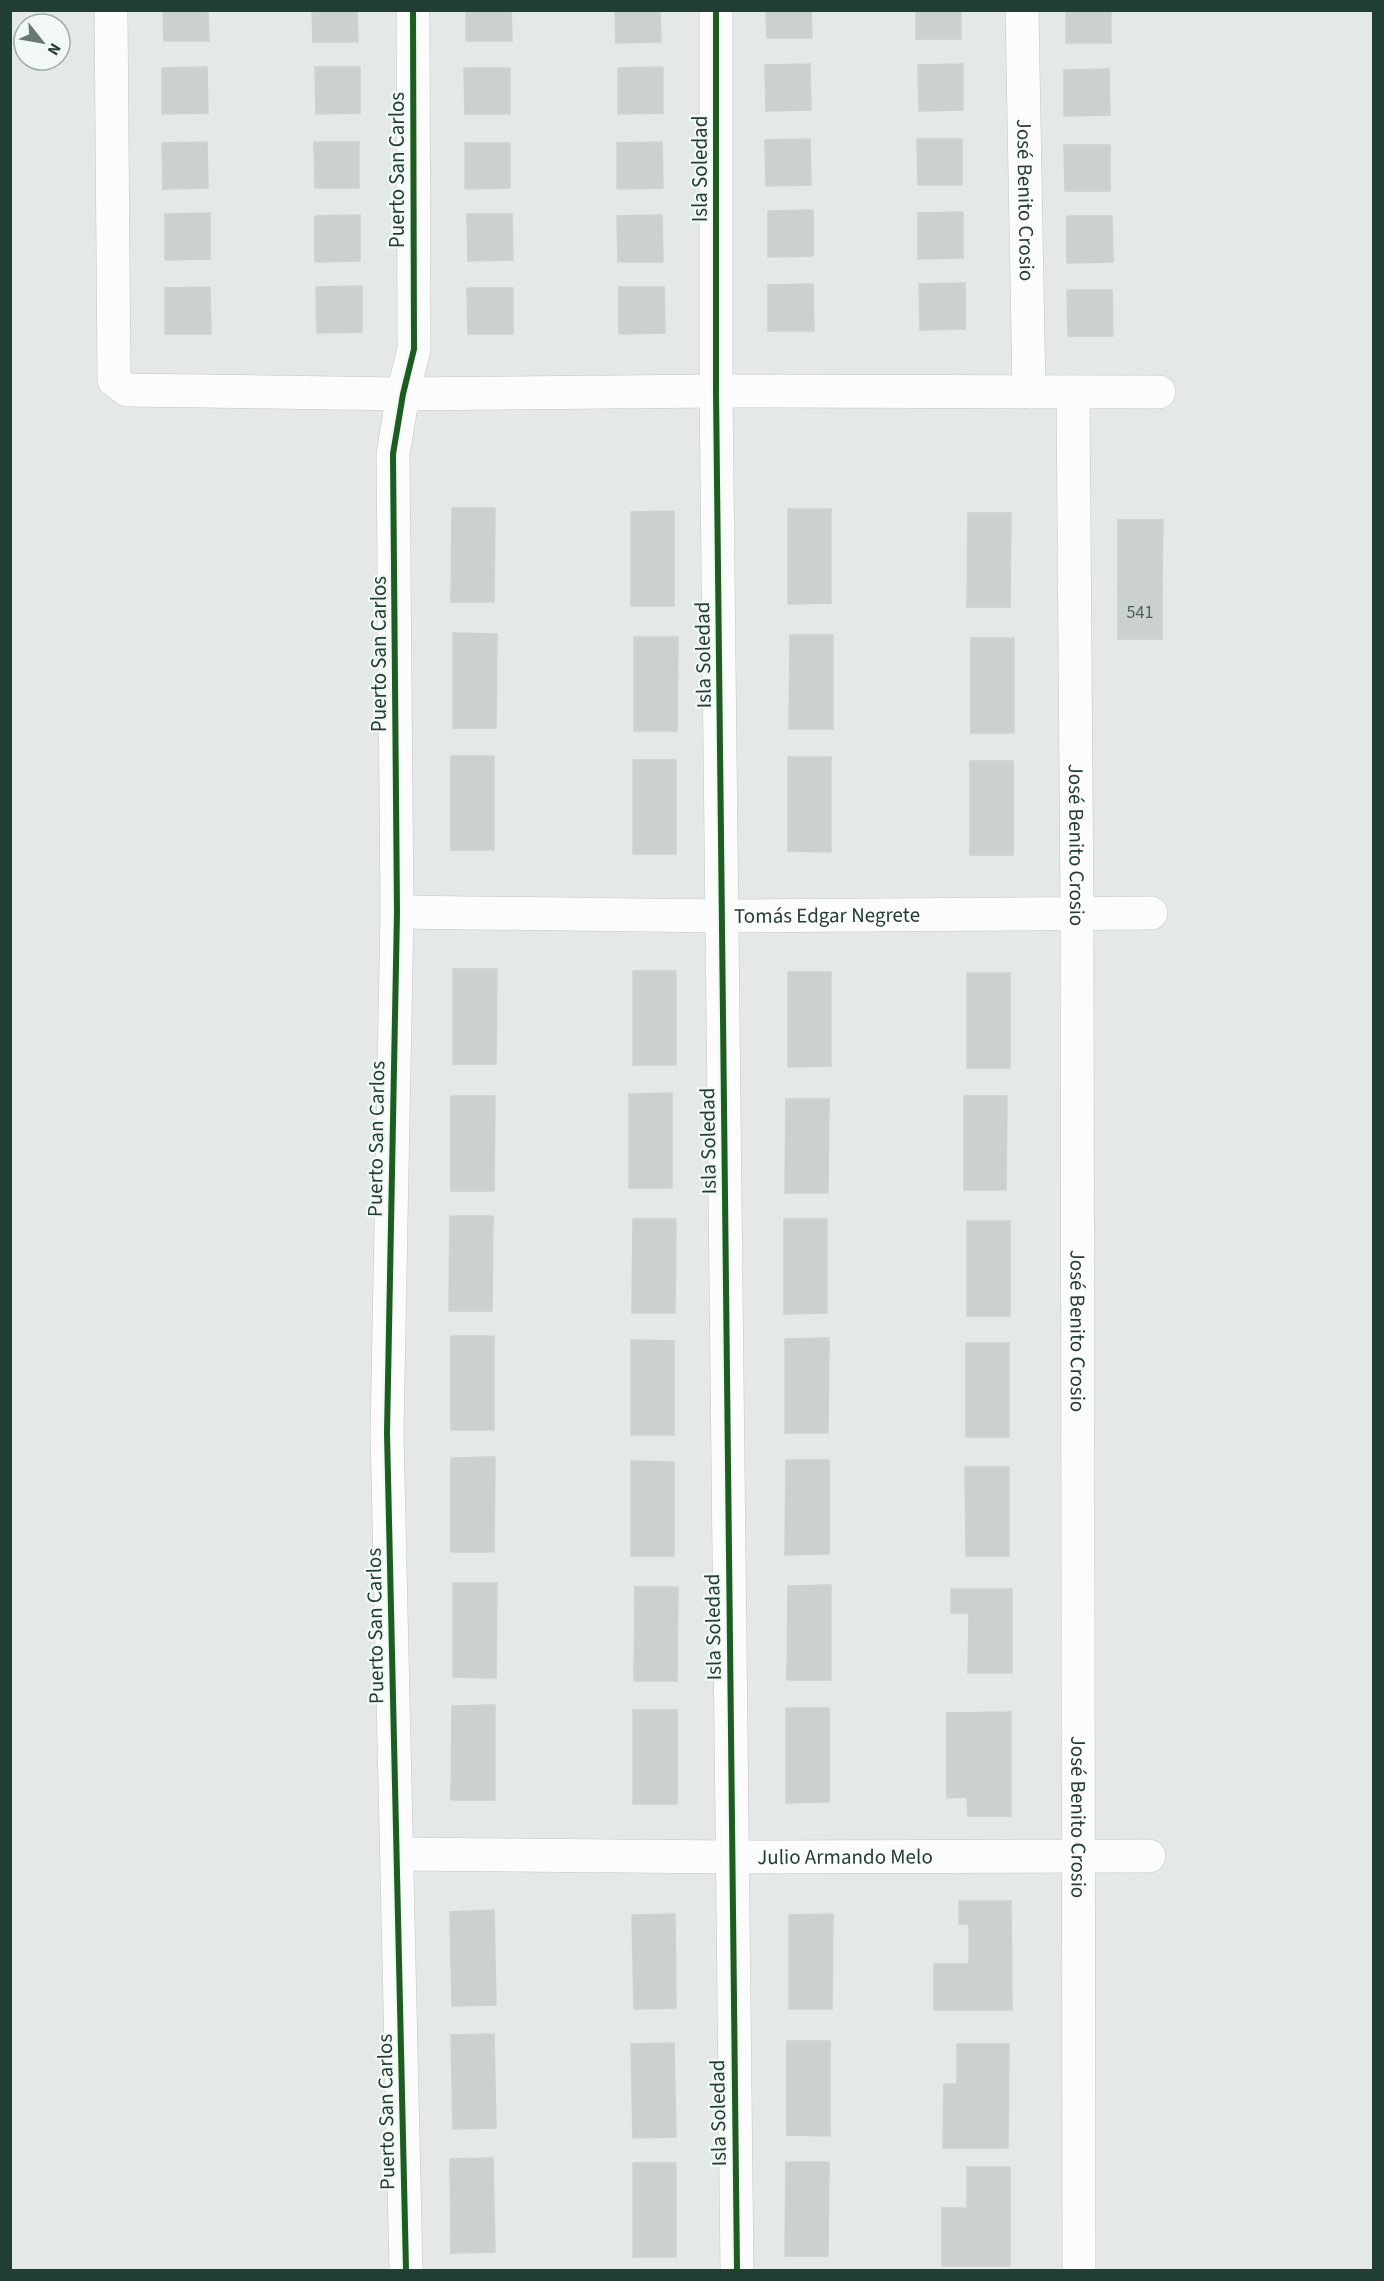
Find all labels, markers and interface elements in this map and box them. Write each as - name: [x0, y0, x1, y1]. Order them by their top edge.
- north arrow: [12, 12, 72, 72]
- text: N: [42, 39, 66, 59]
- street label: Puerto San Carlos: [382, 92, 412, 248]
- street label: Isla Soledad: [685, 116, 715, 222]
- street label: José Benito Crosio: [1009, 118, 1042, 281]
- street label: Puerto San Carlos: [364, 576, 394, 732]
- house number: 541: [1127, 600, 1153, 625]
- street label: Isla Soledad: [687, 601, 719, 709]
- street label: José Benito Crosio: [1061, 764, 1092, 926]
- street label: Tomás Edgar Negrete: [734, 900, 920, 931]
- street label: Puerto San Carlos: [360, 1060, 392, 1217]
- street label: Isla Soledad: [692, 1087, 724, 1195]
- street label: José Benito Crosio: [1062, 1250, 1093, 1412]
- street label: Puerto San Carlos: [359, 1547, 391, 1704]
- street label: Isla Soledad: [697, 1573, 729, 1681]
- street label: José Benito Crosio: [1063, 1736, 1093, 1898]
- street label: Julio Armando Melo: [757, 1842, 933, 1872]
- street label: Puerto San Carlos: [370, 2033, 402, 2190]
- street label: Isla Soledad: [702, 2059, 734, 2167]

